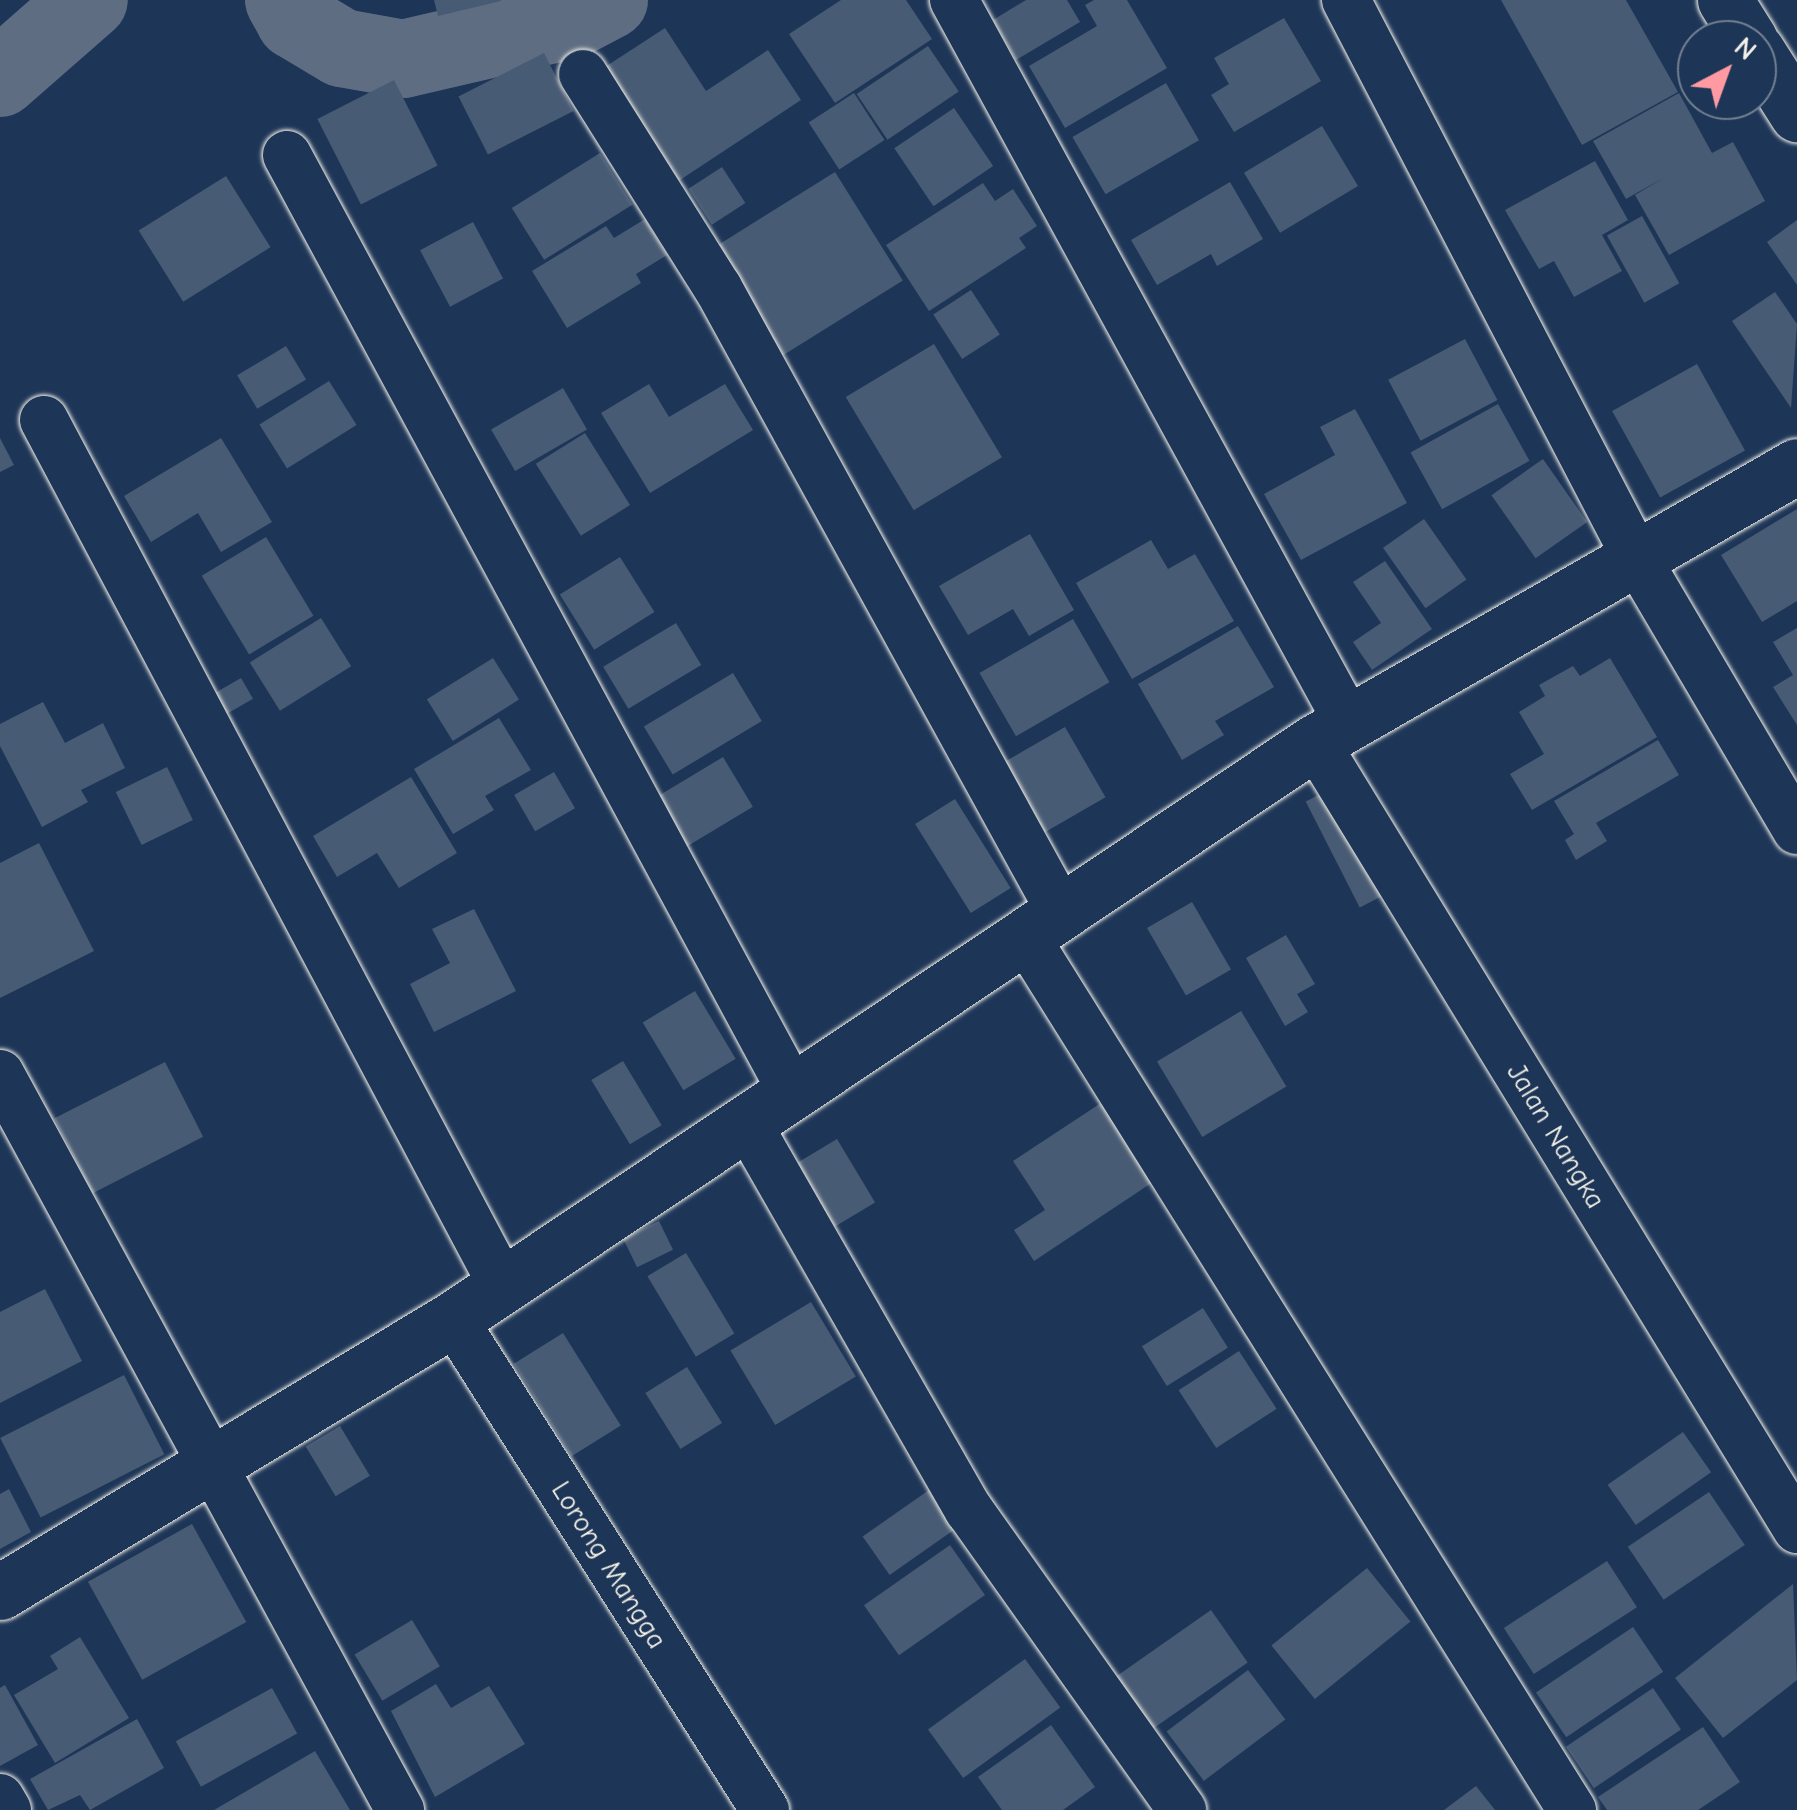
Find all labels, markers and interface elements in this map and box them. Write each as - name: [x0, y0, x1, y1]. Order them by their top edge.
- north arrow: [1677, 20, 1777, 120]
- text: N: [1728, 31, 1763, 67]
- street label: Jalan Nangka: [1500, 1057, 1612, 1215]
- street label: Lorong Mangga: [544, 1475, 674, 1655]

